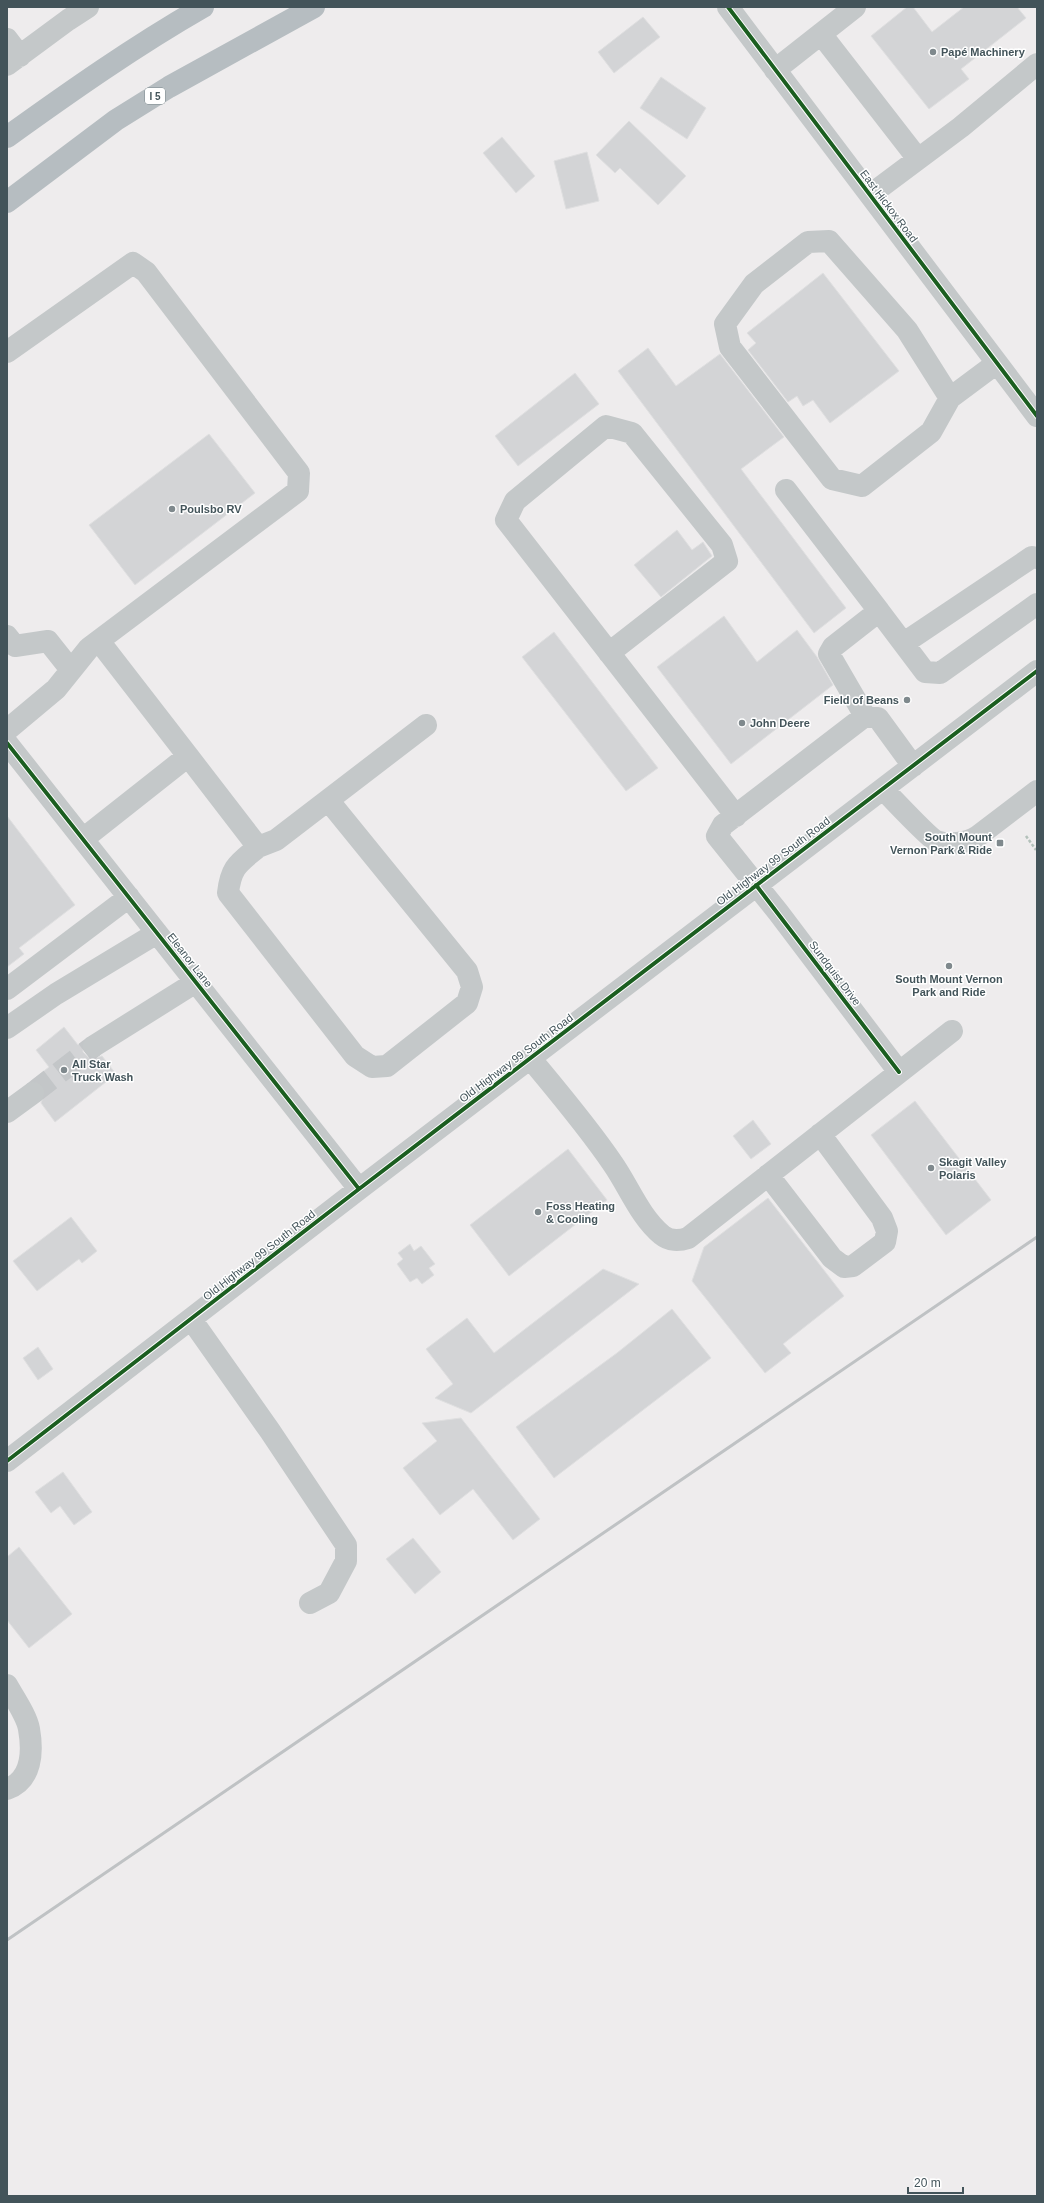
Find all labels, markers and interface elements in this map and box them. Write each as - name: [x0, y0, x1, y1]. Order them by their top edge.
- place label: Papé Machinery: [941, 46, 1026, 58]
- marker: Papé Machinery: [928, 47, 938, 57]
- road number: I 5: [145, 88, 165, 104]
- street label: East Hickox Road: [858, 167, 920, 245]
- place label: Poulsbo RV: [180, 503, 242, 515]
- marker: Poulsbo RV: [167, 504, 177, 514]
- place label: Field of Beans: [824, 694, 899, 706]
- marker: Field of Beans: [902, 695, 912, 705]
- place label: John Deere: [750, 717, 810, 729]
- marker: John Deere: [737, 718, 747, 728]
- street label: Old Highway 99 South Road: [714, 814, 832, 908]
- place label: South Mount Vernon Park & Ride: [890, 831, 992, 856]
- marker: South Mount Vernon Park & Ride: [995, 838, 1005, 848]
- street label: Eleanor Lane: [165, 931, 215, 989]
- street label: Sundquist Drive: [807, 938, 863, 1008]
- marker: South Mount Vernon Park and Ride: [944, 961, 954, 971]
- place label: South Mount Vernon Park and Ride: [895, 973, 1003, 998]
- street label: Old Highway 99 South Road: [457, 1011, 575, 1105]
- place label: All Star Truck Wash: [72, 1058, 134, 1083]
- marker: All Star Truck Wash: [59, 1065, 69, 1075]
- place label: Skagit Valley Polaris: [939, 1156, 1007, 1181]
- marker: Skagit Valley Polaris: [926, 1163, 936, 1173]
- place label: Foss Heating & Cooling: [546, 1200, 615, 1225]
- marker: Foss Heating & Cooling: [533, 1207, 543, 1217]
- street label: Old Highway 99 South Road: [201, 1208, 317, 1302]
- scale bar: [908, 2169, 963, 2195]
- text: 20 m: [914, 2176, 941, 2190]

